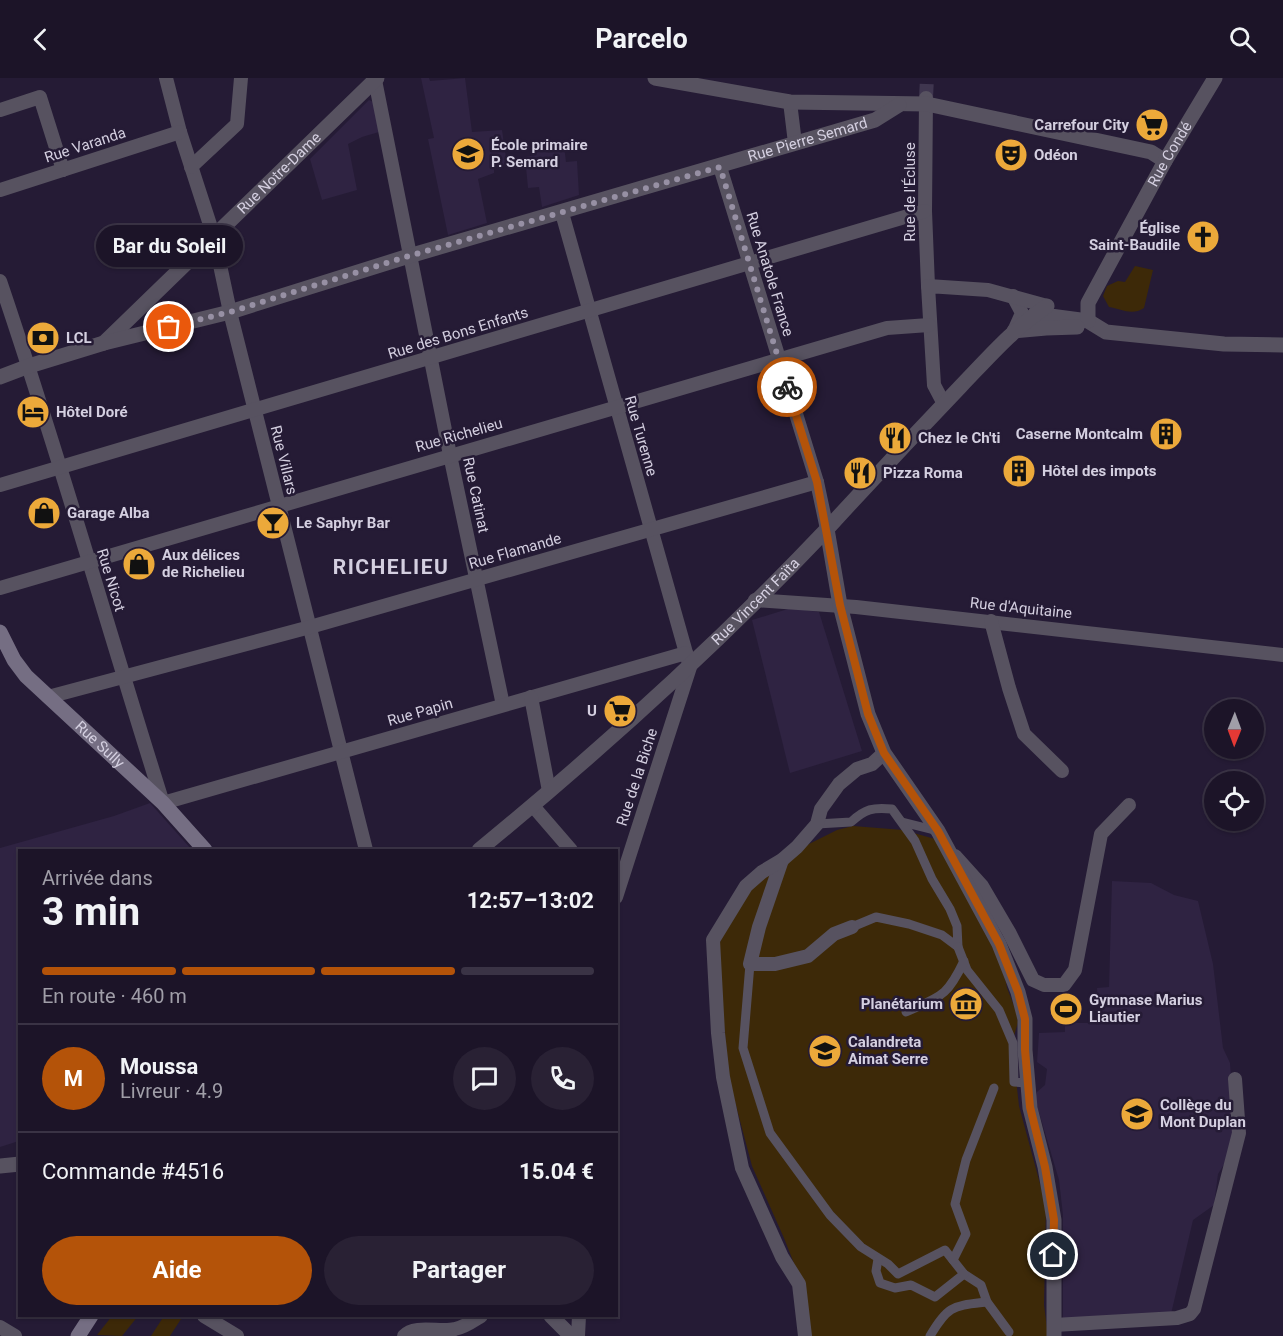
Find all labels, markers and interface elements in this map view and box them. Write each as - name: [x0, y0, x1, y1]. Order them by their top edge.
- icon: back: [24, 23, 57, 56]
- text: Parcelo: [595, 23, 688, 55]
- icon: search: [1226, 23, 1259, 56]
- supermarket icon: Carrefour City: [1134, 107, 1170, 143]
- street label: Rue Pierre Semard: [746, 114, 869, 166]
- place label: Carrefour City: [1034, 116, 1129, 134]
- street label: Rue Condé: [1144, 118, 1196, 190]
- street label: Rue Varanda: [42, 123, 128, 167]
- street label: Rue Notre-Dame: [233, 128, 325, 218]
- school or university icon: École primaire P. Semard: [450, 136, 486, 172]
- place label: École primaire P. Semard: [491, 136, 588, 171]
- theatre icon: Odéon: [993, 137, 1029, 173]
- street label: Rue de l'Écluse: [901, 142, 919, 242]
- place label: Odéon: [1034, 146, 1078, 164]
- street label: Rue Anatole France: [743, 210, 798, 338]
- place label: Église Saint-Baudile: [1089, 219, 1180, 254]
- church icon: Église Saint-Baudile: [1185, 219, 1221, 255]
- callout: Bar du Soleil: [96, 225, 243, 267]
- text: Bar du Soleil: [113, 234, 226, 258]
- pin: [143, 301, 194, 352]
- street label: Rue des Bons Enfants: [386, 303, 530, 363]
- icon: bag: [152, 310, 185, 343]
- bank icon: LCL: [25, 320, 61, 356]
- place label: LCL: [66, 329, 92, 347]
- courier: [757, 357, 817, 417]
- icon: bike: [771, 371, 804, 404]
- hotel icon: Hôtel Doré: [15, 394, 51, 430]
- street label: Rue Turenne: [621, 394, 661, 478]
- place label: Hôtel Doré: [56, 403, 128, 421]
- street label: Rue Richelieu: [413, 414, 505, 456]
- building icon: Caserne Montcalm: [1148, 416, 1184, 452]
- restaurant icon: Chez le Ch'ti: [877, 420, 913, 456]
- street label: Rue Villars: [267, 424, 301, 496]
- place label: Caserne Montcalm: [1016, 425, 1143, 443]
- place label: Chez le Ch'ti: [918, 429, 1001, 447]
- building icon: Hôtel des impots: [1001, 453, 1037, 489]
- street label: Rue Catinat: [459, 455, 493, 535]
- restaurant icon: Pizza Roma: [842, 455, 878, 491]
- place label: Hôtel des impots: [1042, 462, 1157, 480]
- place label: Pizza Roma: [883, 464, 963, 482]
- shop icon: Garage Alba: [26, 495, 62, 531]
- place label: Garage Alba: [67, 504, 149, 522]
- bar icon: Le Saphyr Bar: [255, 505, 291, 541]
- place label: Le Saphyr Bar: [296, 514, 390, 532]
- street label: Rue Flamande: [467, 529, 563, 573]
- street label: Rue Nicot: [93, 546, 129, 614]
- shop icon: Aux délices de Richelieu: [121, 546, 157, 582]
- place label: Aux délices de Richelieu: [162, 546, 245, 581]
- street label: Rue Vincent Faïta: [708, 554, 803, 649]
- district label: RICHELIEU: [333, 555, 449, 579]
- street label: Rue d'Aquitaine: [969, 594, 1073, 622]
- supermarket icon: U: [602, 693, 638, 729]
- street label: Rue Papin: [385, 694, 455, 730]
- north arrow: [1204, 699, 1264, 759]
- map controls: [1204, 699, 1264, 831]
- place label: U: [587, 702, 597, 720]
- street label: Rue Sully: [71, 717, 128, 772]
- street label: Rue de la Biche: [613, 726, 661, 828]
- button: locate: [1204, 771, 1264, 831]
- text: Arrivée dans: [42, 866, 153, 890]
- text: 12:57–13:02: [467, 888, 594, 913]
- text: 3 min: [42, 889, 140, 935]
- text: En route · 460 m: [42, 984, 187, 1008]
- museum icon: Planétarium: [948, 986, 984, 1022]
- sports icon: Gymnase Marius Liautier: [1048, 991, 1084, 1027]
- place label: Gymnase Marius Liautier: [1089, 991, 1203, 1026]
- place label: Planétarium: [861, 995, 943, 1013]
- school or university icon: Calandreta Aimat Serre: [807, 1033, 843, 1069]
- place label: Calandreta Aimat Serre: [848, 1033, 928, 1068]
- button: chat: [453, 1047, 516, 1110]
- button: phone: [531, 1047, 594, 1110]
- text: Moussa: [120, 1054, 198, 1079]
- text: M: [64, 1066, 83, 1091]
- text: Livreur · 4.9: [120, 1079, 223, 1103]
- school or university icon: Collège du Mont Duplan: [1119, 1096, 1155, 1132]
- place label: Collège du Mont Duplan: [1160, 1096, 1246, 1131]
- text: Commande #4516: [42, 1159, 224, 1184]
- text: 15.04 €: [519, 1159, 594, 1184]
- pin: [1027, 1229, 1078, 1280]
- button: Aide: [42, 1236, 312, 1305]
- button: Partager: [324, 1236, 594, 1305]
- icon: home: [1036, 1238, 1069, 1271]

